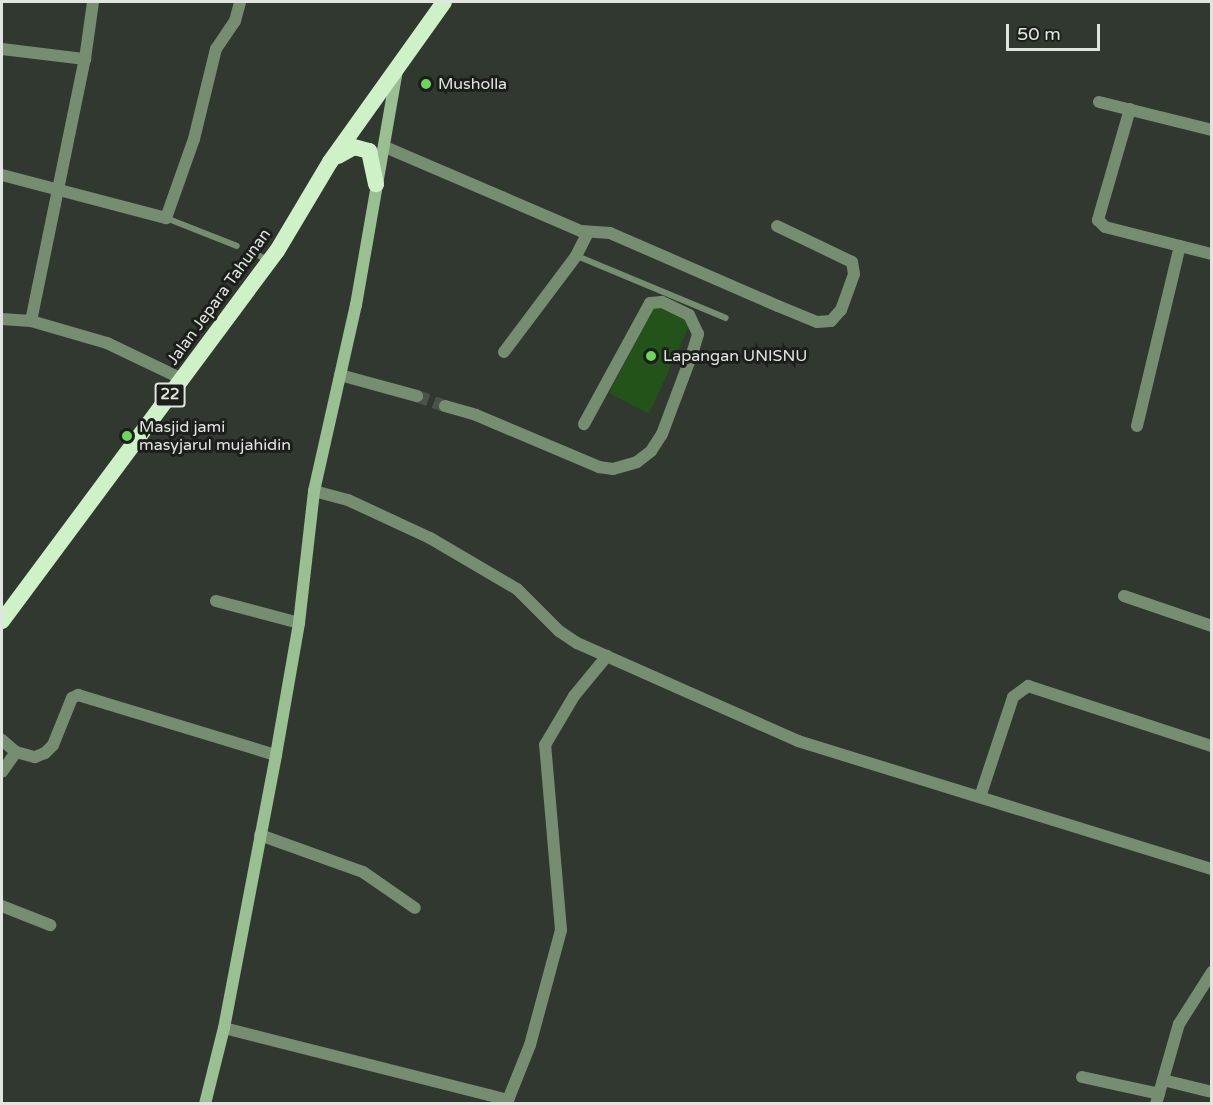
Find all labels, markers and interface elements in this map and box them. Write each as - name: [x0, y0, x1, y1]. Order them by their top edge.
- scale bar: [1009, 12, 1104, 50]
- text: 50 m: [1017, 23, 1061, 45]
- place label: Musholla: [438, 74, 507, 94]
- marker: Musholla: [419, 77, 433, 91]
- street label: Jalan Jepara Tahunan: [163, 225, 275, 369]
- place label: Lapangan UNISNU: [663, 346, 807, 366]
- marker: Lapangan UNISNU: [644, 349, 658, 363]
- road number: 22: [154, 383, 186, 407]
- place label: Masjid jami masyjarul mujahidin: [139, 417, 291, 455]
- marker: Masjid jami masyjarul mujahidin: [120, 429, 134, 443]

